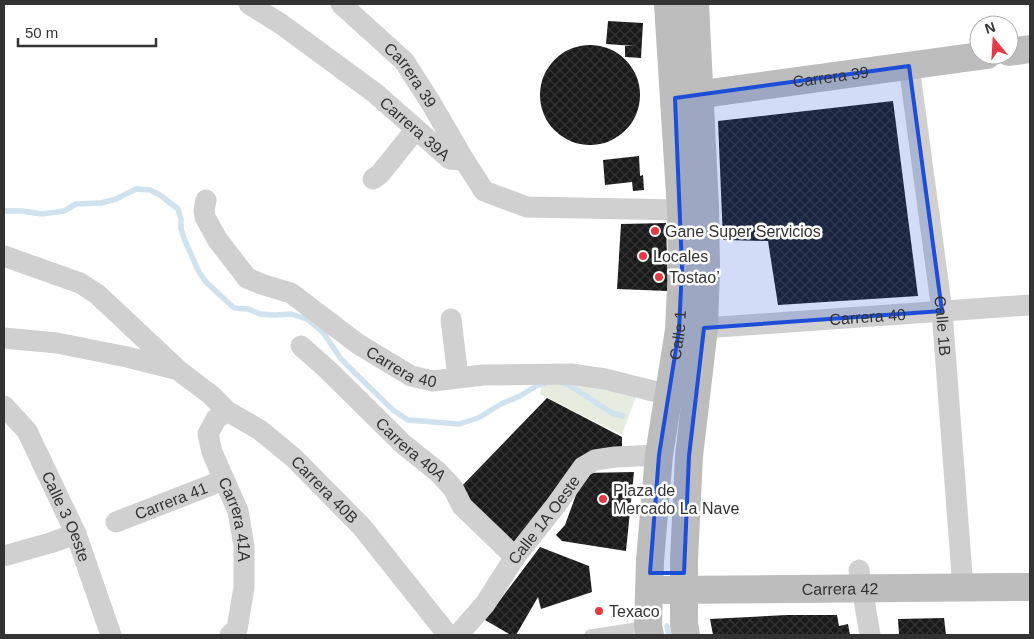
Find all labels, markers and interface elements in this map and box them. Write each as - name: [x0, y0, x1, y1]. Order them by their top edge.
- scale bar: [18, 15, 155, 47]
- north arrow: [969, 15, 1019, 65]
- text: N: [983, 18, 997, 37]
- text: 50 m: [25, 24, 58, 41]
- street label: Carrera 39: [381, 39, 440, 111]
- street label: Carrera 39: [792, 63, 870, 90]
- street label: Carrera 39A: [377, 93, 454, 164]
- place label: Gane Super Servicios: [665, 223, 821, 240]
- marker: Gane Super Servicios: [649, 225, 661, 237]
- place label: Locales: [653, 248, 708, 265]
- marker: Locales: [637, 250, 649, 262]
- place label: Tostao’: [669, 269, 720, 286]
- marker: Tostao’: [653, 271, 665, 283]
- street label: Calle 1B: [932, 295, 954, 357]
- street label: Carrera 40: [829, 305, 906, 328]
- street label: Calle 1: [666, 310, 688, 361]
- street label: Carrera 40: [363, 343, 438, 390]
- street label: Carrera 40A: [373, 414, 450, 484]
- street label: Carrera 40B: [288, 452, 361, 526]
- street label: Calle 3 Oeste: [39, 468, 93, 564]
- street label: Calle 1A Oeste: [504, 472, 583, 567]
- street label: Carrera 41A: [216, 475, 253, 562]
- street label: Carrera 41: [132, 479, 210, 522]
- place label: Plaza de Mercado La Nave: [613, 482, 739, 517]
- marker: Plaza de Mercado La Nave: [597, 493, 609, 505]
- street label: Carrera 42: [802, 580, 878, 597]
- place label: Texaco: [609, 603, 660, 620]
- marker: Texaco: [593, 605, 605, 617]

